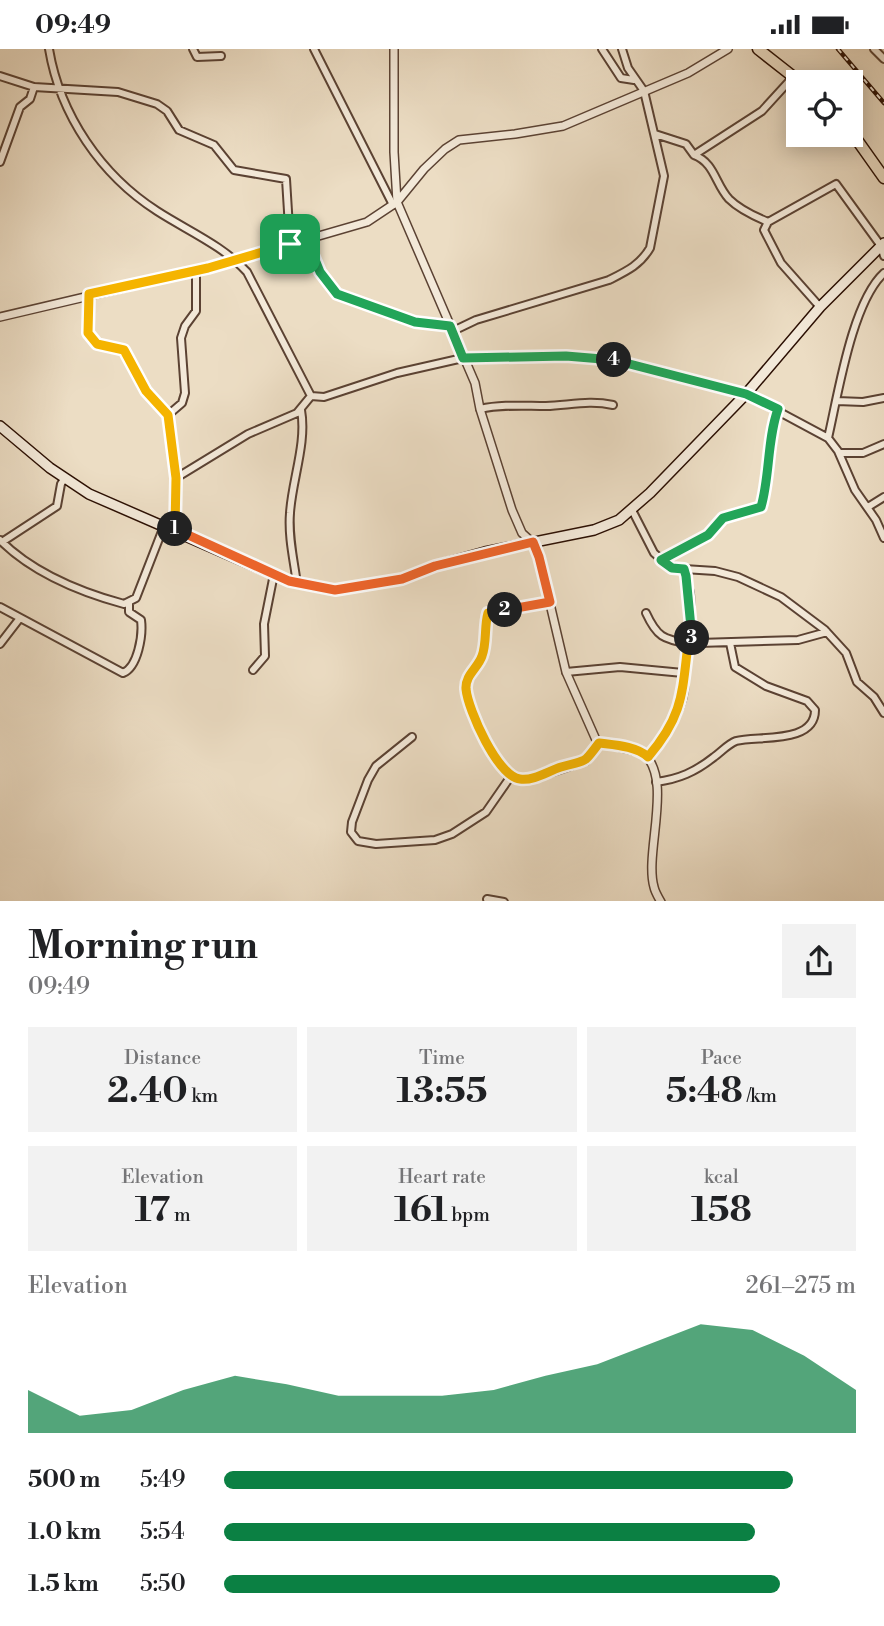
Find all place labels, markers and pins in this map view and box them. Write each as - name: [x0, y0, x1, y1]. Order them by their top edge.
- pin: [260, 214, 320, 274]
- pin: 4: [596, 343, 632, 377]
- pin: 1: [158, 511, 192, 547]
- pin: 2: [488, 593, 522, 627]
- pin: 3: [674, 621, 710, 655]

